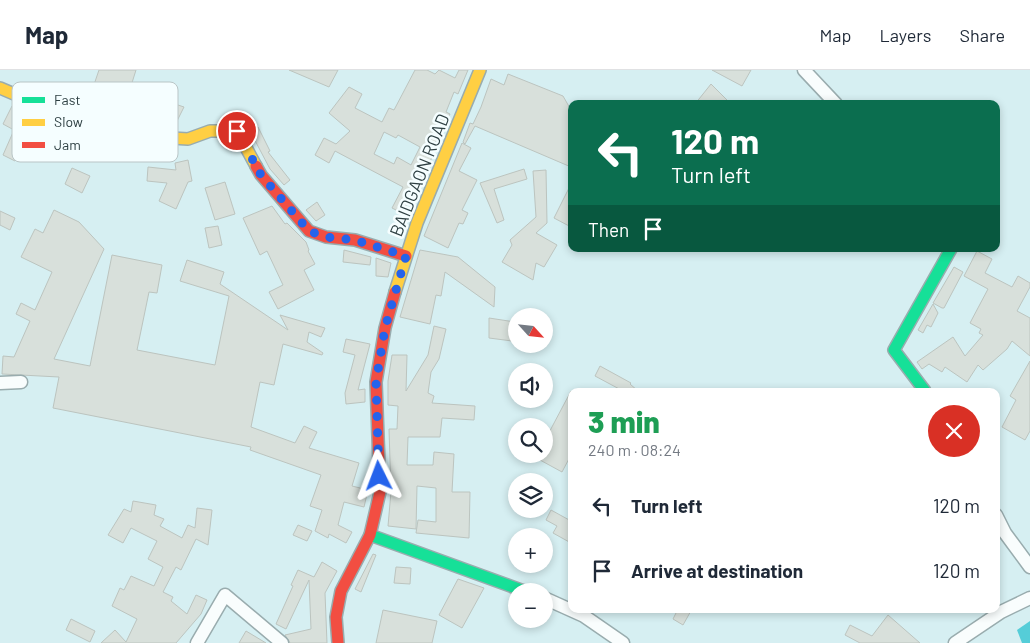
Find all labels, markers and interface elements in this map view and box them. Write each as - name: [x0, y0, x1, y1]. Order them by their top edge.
- text: Map: [25, 20, 68, 49]
- text: Map: [819, 24, 851, 46]
- text: Layers: [879, 24, 932, 46]
- text: Share: [960, 24, 1005, 46]
- legend: [12, 82, 178, 162]
- text: Fast: [54, 91, 80, 108]
- pin: [216, 110, 258, 152]
- street label: BAIDGAON ROAD: [384, 110, 454, 240]
- text: Slow: [54, 113, 83, 130]
- icon: arrive: [223, 117, 251, 145]
- text: 120 m: [671, 119, 759, 161]
- icon: left: [588, 120, 653, 185]
- text: Jam: [54, 136, 81, 153]
- text: Turn left: [671, 161, 751, 187]
- icon: arrive: [639, 215, 667, 243]
- text: Then: [588, 218, 629, 241]
- north arrow: [508, 308, 552, 352]
- map controls: [508, 308, 553, 628]
- button: sound: [508, 363, 553, 408]
- text: 3 min: [588, 403, 660, 439]
- button: close: [928, 405, 980, 457]
- button: search: [508, 418, 553, 463]
- text: 240 m · 08:24: [588, 440, 681, 459]
- position arrow: [352, 449, 404, 501]
- button: layers: [508, 473, 553, 518]
- icon: left: [588, 492, 616, 520]
- text: Turn left: [631, 494, 702, 517]
- text: 120 m: [933, 494, 980, 517]
- button: +: [508, 528, 553, 573]
- icon: arrive: [588, 557, 616, 585]
- text: Arrive at destination: [631, 559, 803, 582]
- text: 120 m: [933, 559, 980, 582]
- button: −: [508, 583, 553, 628]

